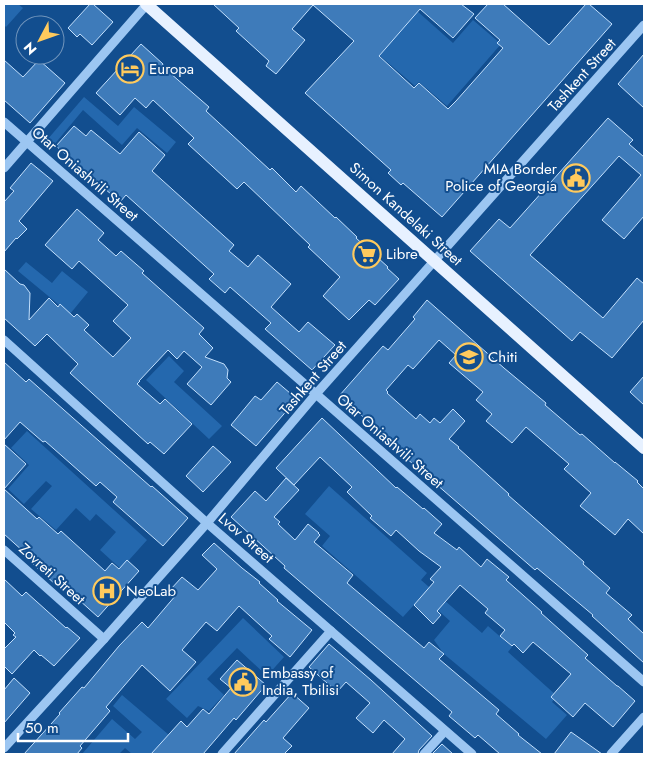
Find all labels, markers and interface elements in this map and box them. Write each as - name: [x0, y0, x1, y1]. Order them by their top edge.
- north arrow: [15, 15, 65, 65]
- street label: Tashkent Street: [543, 33, 621, 117]
- text: N: [19, 38, 41, 59]
- hotel icon: Europa: [115, 54, 145, 84]
- place label: Europa: [149, 58, 194, 80]
- street label: Otar Oniashvili Street: [27, 121, 144, 227]
- street label: Simon Kandelaki Street: [345, 157, 468, 271]
- place label: MIA Border Police of Georgia: [445, 158, 558, 197]
- public building icon: MIA Border Police of Georgia: [561, 163, 591, 193]
- supermarket icon: Libre: [352, 239, 382, 269]
- place label: Libre: [386, 243, 418, 265]
- street label: Tashkent Street: [274, 336, 352, 420]
- school or university icon: Chiti: [454, 342, 484, 372]
- place label: Chiti: [488, 346, 518, 368]
- street label: Otar Oniashvili Street: [332, 388, 449, 494]
- street label: Lvov Street: [213, 508, 279, 569]
- street label: Zovreti Street: [14, 538, 90, 610]
- hospital icon: NeoLab: [92, 576, 122, 606]
- place label: NeoLab: [126, 580, 177, 602]
- place label: Embassy of India, Tbilisi: [262, 662, 339, 701]
- public building icon: Embassy of India, Tbilisi: [228, 667, 258, 697]
- scale bar: [18, 710, 128, 742]
- text: 50 m: [25, 717, 59, 739]

